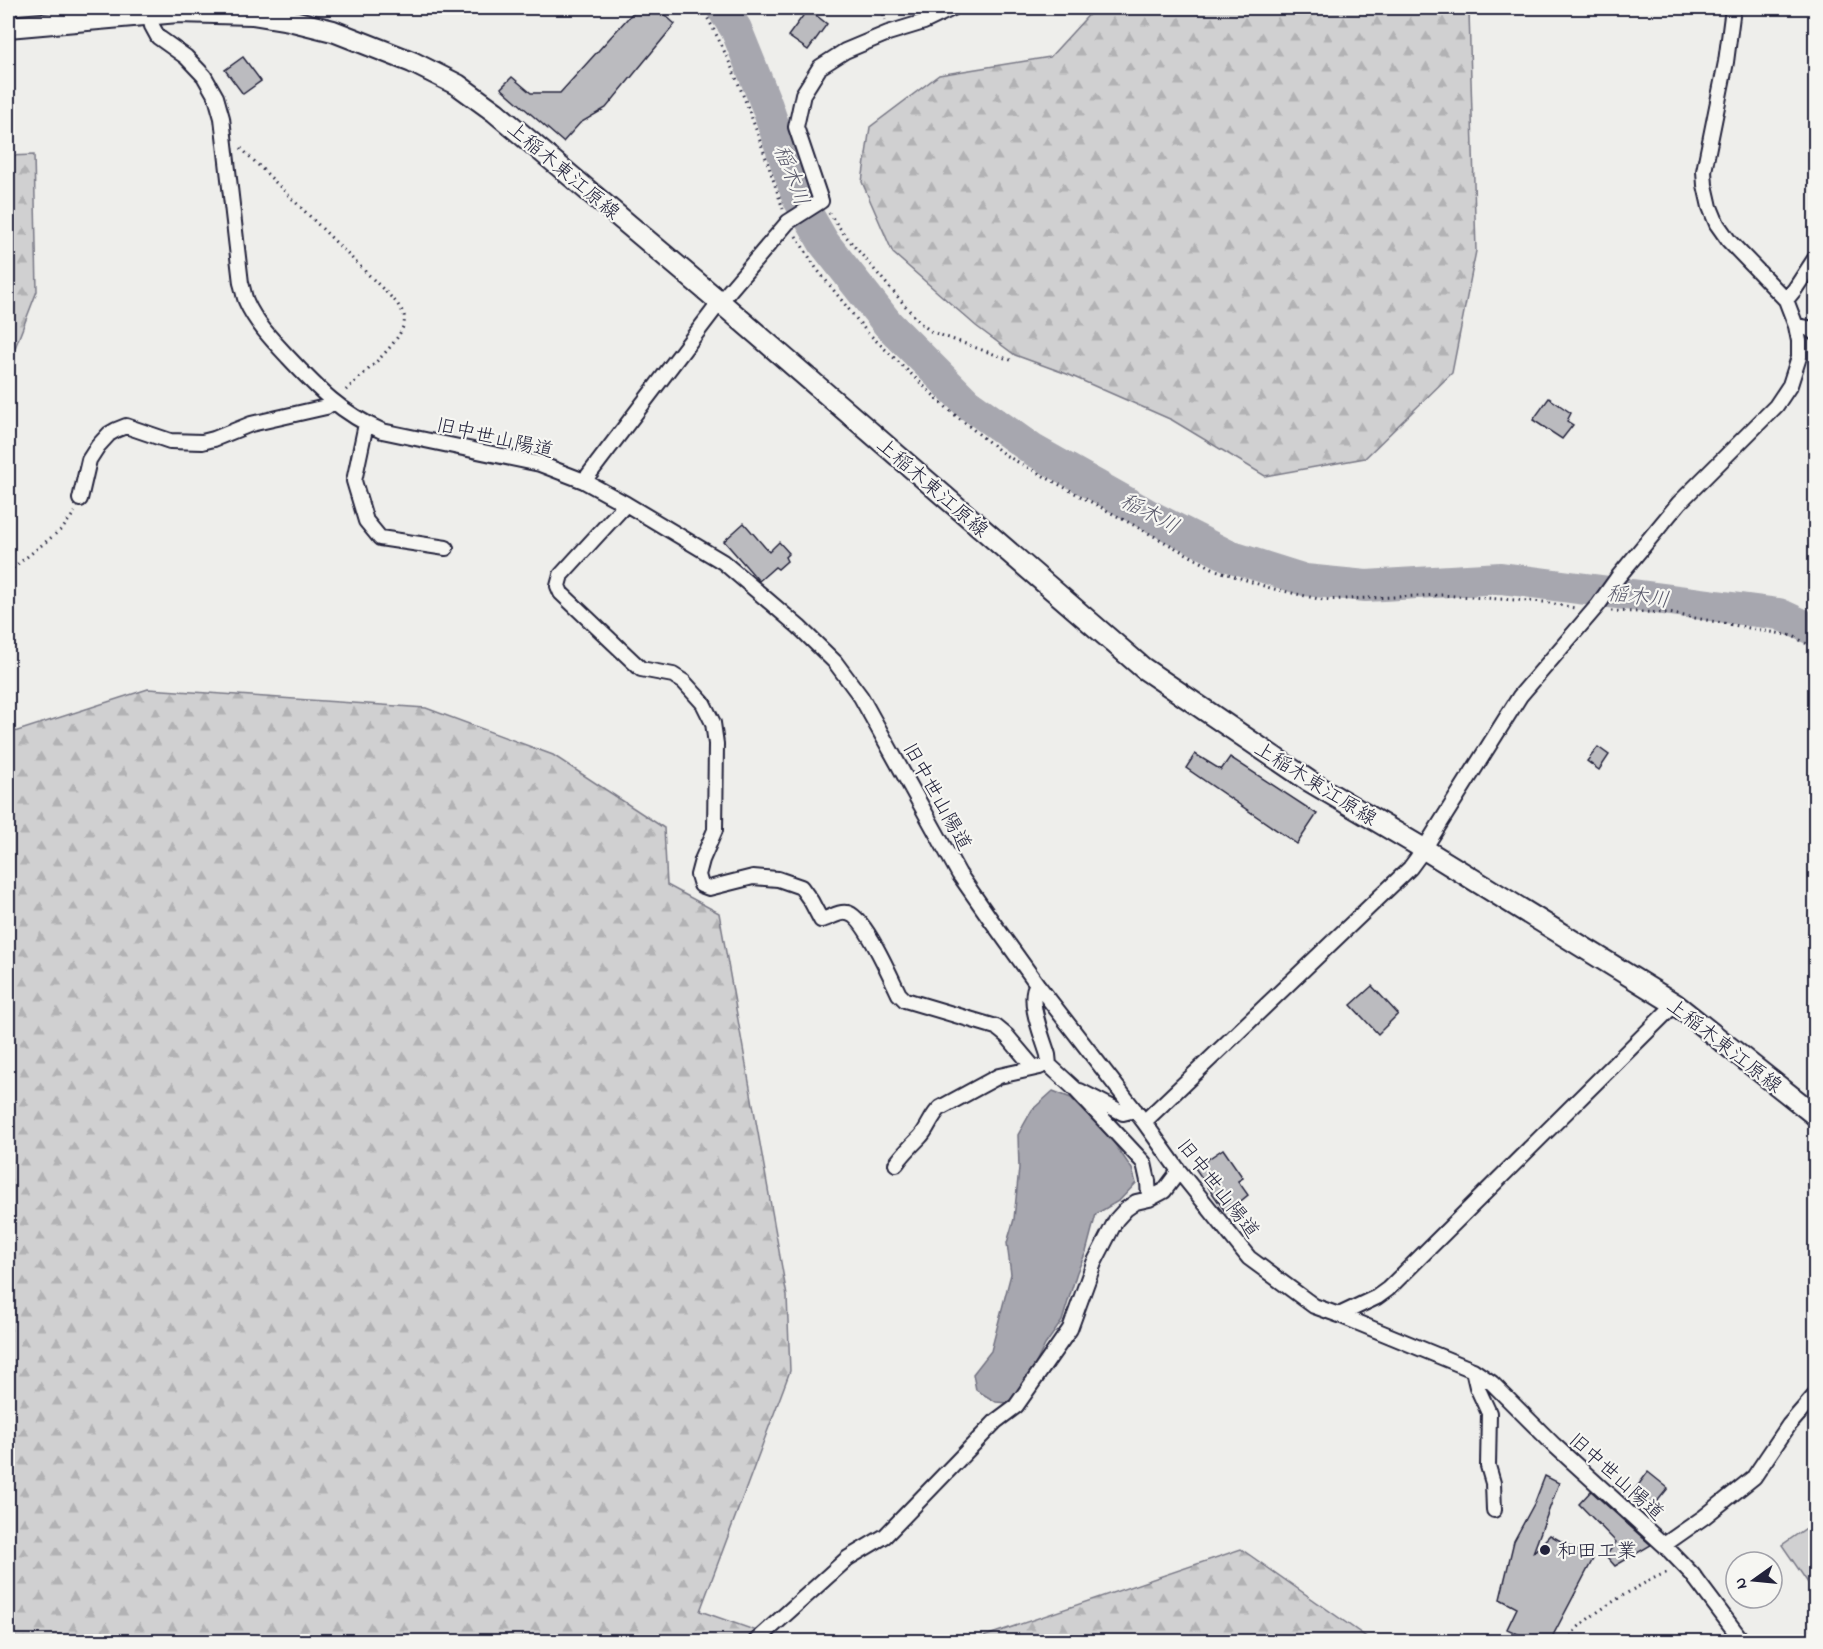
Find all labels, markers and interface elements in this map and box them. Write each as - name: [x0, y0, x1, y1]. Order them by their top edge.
- street label: 上稲木東江原線: [499, 116, 625, 228]
- water label: 稲木川: [765, 141, 815, 211]
- street label: 旧中世山陽道: [433, 412, 556, 467]
- street label: 上稲木東江原線: [869, 432, 994, 546]
- water label: 稲木川: [1114, 487, 1184, 543]
- water label: 稲木川: [1605, 579, 1671, 617]
- street label: 上稲木東江原線: [1248, 736, 1382, 835]
- street label: 旧中世山陽道: [894, 738, 978, 857]
- street label: 上稲木東江原線: [1659, 992, 1788, 1101]
- street label: 旧中世山陽道: [1169, 1133, 1265, 1246]
- street label: 旧中世山陽道: [1561, 1427, 1670, 1529]
- place label: 和田工業: [1557, 1538, 1637, 1567]
- marker: 和田工業: [1538, 1543, 1552, 1557]
- north arrow: [1724, 1550, 1784, 1610]
- text: N: [1728, 1575, 1754, 1592]

